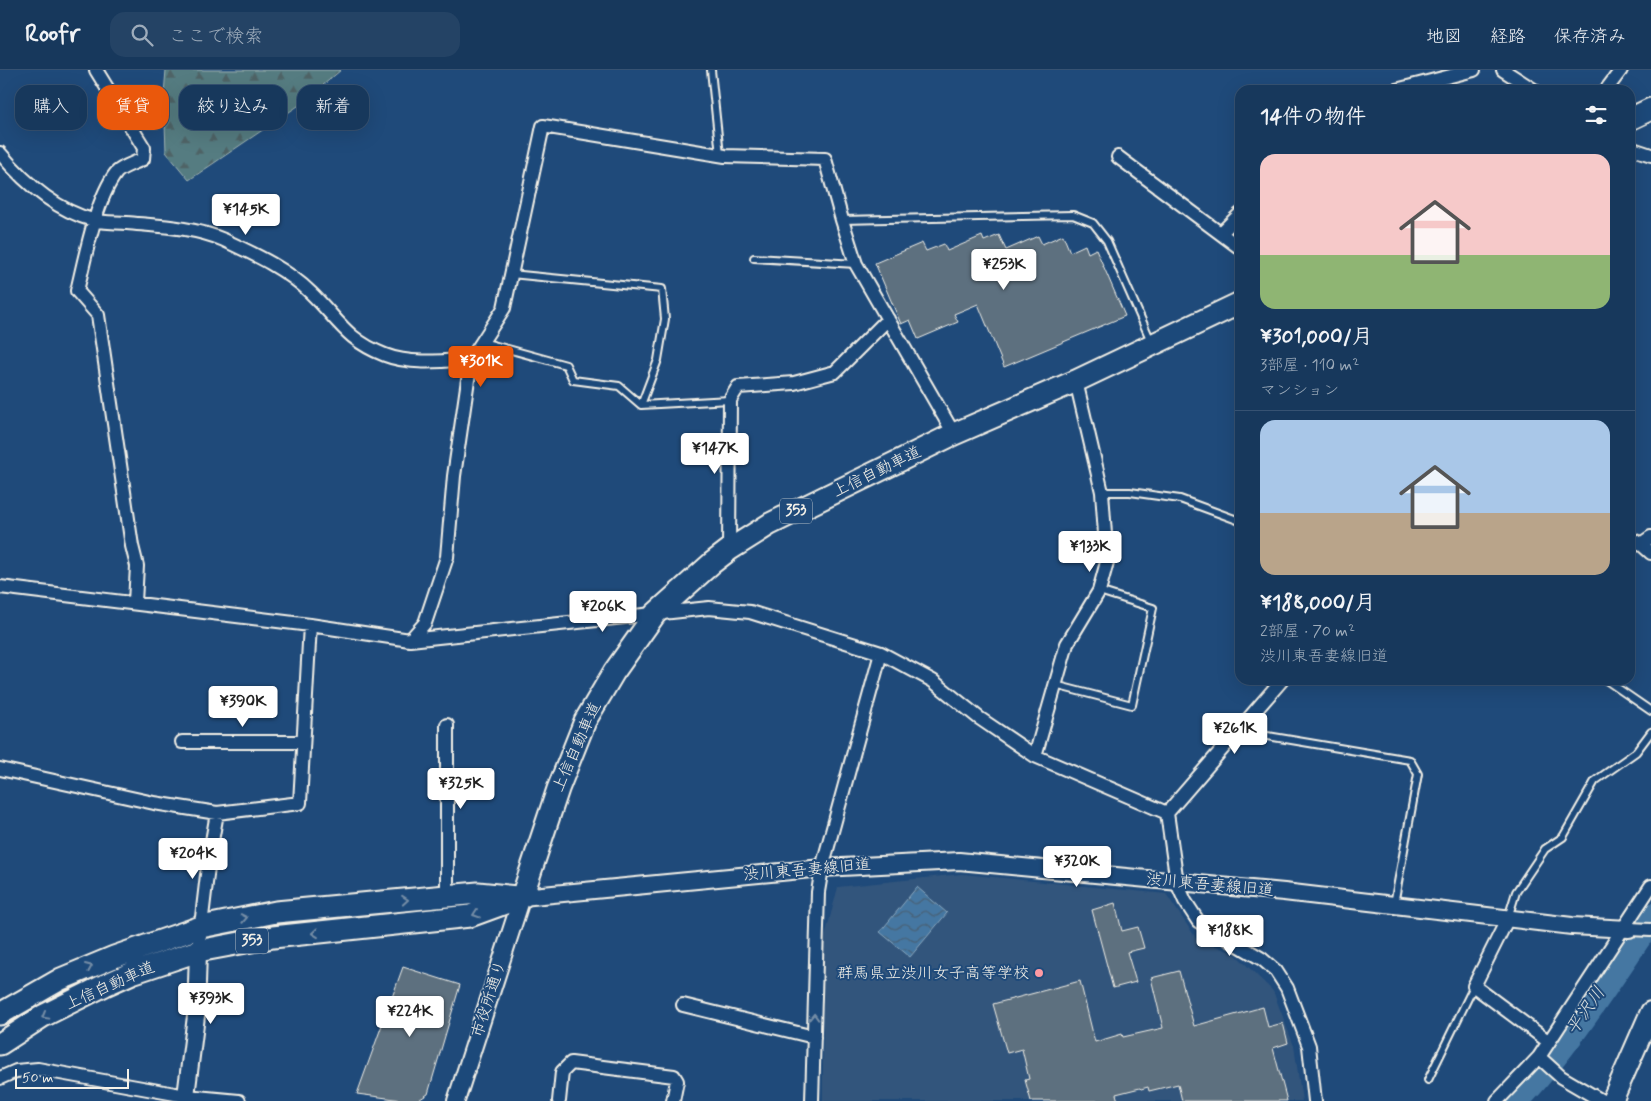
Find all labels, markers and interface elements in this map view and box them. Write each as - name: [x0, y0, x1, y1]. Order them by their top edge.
- search box: [110, 12, 460, 57]
- text: Roofr: [25, 19, 80, 50]
- icon: search: [128, 21, 156, 49]
- text: ここで検索: [168, 24, 263, 49]
- text: 地図: [1426, 25, 1462, 49]
- text: 経路: [1490, 25, 1526, 49]
- text: 保存済み: [1554, 25, 1626, 49]
- chip: 購入: [15, 85, 87, 130]
- chip: 賃貸: [97, 85, 169, 130]
- chip: 絞り込み: [179, 85, 287, 130]
- chip: 新着: [297, 85, 369, 130]
- icon: filters: [1582, 101, 1610, 129]
- text: 14件の物件: [1260, 103, 1366, 131]
- icon: home: [1390, 187, 1480, 277]
- pin: ¥145K: [211, 194, 281, 236]
- text: ¥145K: [223, 199, 269, 220]
- pin: ¥253K: [969, 248, 1039, 291]
- text: ¥253K: [982, 254, 1026, 275]
- text: ¥301,000/月: [1260, 323, 1373, 351]
- pin: ¥301K: [446, 346, 516, 388]
- text: ¥301K: [459, 351, 503, 372]
- text: 3部屋 · 110 m²: [1260, 355, 1359, 376]
- text: マンション: [1260, 380, 1339, 401]
- pin: ¥147K: [680, 432, 750, 475]
- text: ¥147K: [692, 438, 738, 459]
- street label: 上信自動車道: [829, 442, 925, 502]
- icon: home: [1390, 452, 1480, 542]
- road number: 353: [780, 498, 812, 524]
- pin: ¥133K: [1055, 530, 1125, 573]
- text: ¥133K: [1070, 536, 1110, 557]
- text: ¥188,000/月: [1260, 589, 1375, 617]
- pin: ¥206K: [568, 590, 638, 633]
- text: ¥206K: [580, 596, 626, 617]
- text: 2部屋 · 70 m²: [1260, 621, 1355, 642]
- text: 渋川東吾妻線旧道: [1260, 646, 1388, 667]
- pin: ¥390K: [208, 686, 278, 728]
- text: ¥390K: [220, 691, 266, 712]
- street label: 上信自動車道: [548, 699, 606, 795]
- pin: ¥261K: [1200, 712, 1270, 755]
- text: ¥261K: [1213, 718, 1257, 739]
- pin: ¥325K: [426, 768, 496, 810]
- text: ¥325K: [438, 773, 484, 794]
- pin: ¥204K: [158, 838, 228, 880]
- text: ¥204K: [170, 843, 216, 864]
- pin: ¥320K: [1042, 846, 1112, 888]
- text: ¥320K: [1054, 851, 1100, 872]
- street label: 渋川東吾妻線旧道: [742, 854, 872, 886]
- street label: 渋川東吾妻線旧道: [1145, 869, 1275, 901]
- one-way arrow: [401, 895, 409, 906]
- one-way arrow: [473, 908, 481, 918]
- one-way arrow: [239, 913, 248, 924]
- pin: ¥188K: [1195, 914, 1265, 957]
- text: ¥188K: [1207, 920, 1253, 941]
- one-way arrow: [311, 927, 319, 938]
- road number: 353: [236, 928, 268, 954]
- street label: 上信自動車道: [62, 957, 158, 1015]
- street label: 市役所通り: [467, 958, 511, 1040]
- one-way arrow: [84, 963, 93, 973]
- place label: 群馬県立渋川女子高等学校: [837, 963, 1029, 984]
- marker: 群馬県立渋川女子高等学校: [1033, 967, 1045, 979]
- pin: ¥393K: [176, 982, 246, 1025]
- water label: 平沢川: [1561, 982, 1611, 1040]
- text: ¥393K: [189, 988, 233, 1009]
- pin: ¥224K: [375, 996, 445, 1038]
- text: ¥224K: [387, 1001, 433, 1022]
- one-way arrow: [42, 1009, 51, 1019]
- one-way arrow: [809, 1013, 819, 1021]
- scale bar: [15, 1066, 129, 1089]
- text: 50 m: [22, 1069, 53, 1087]

